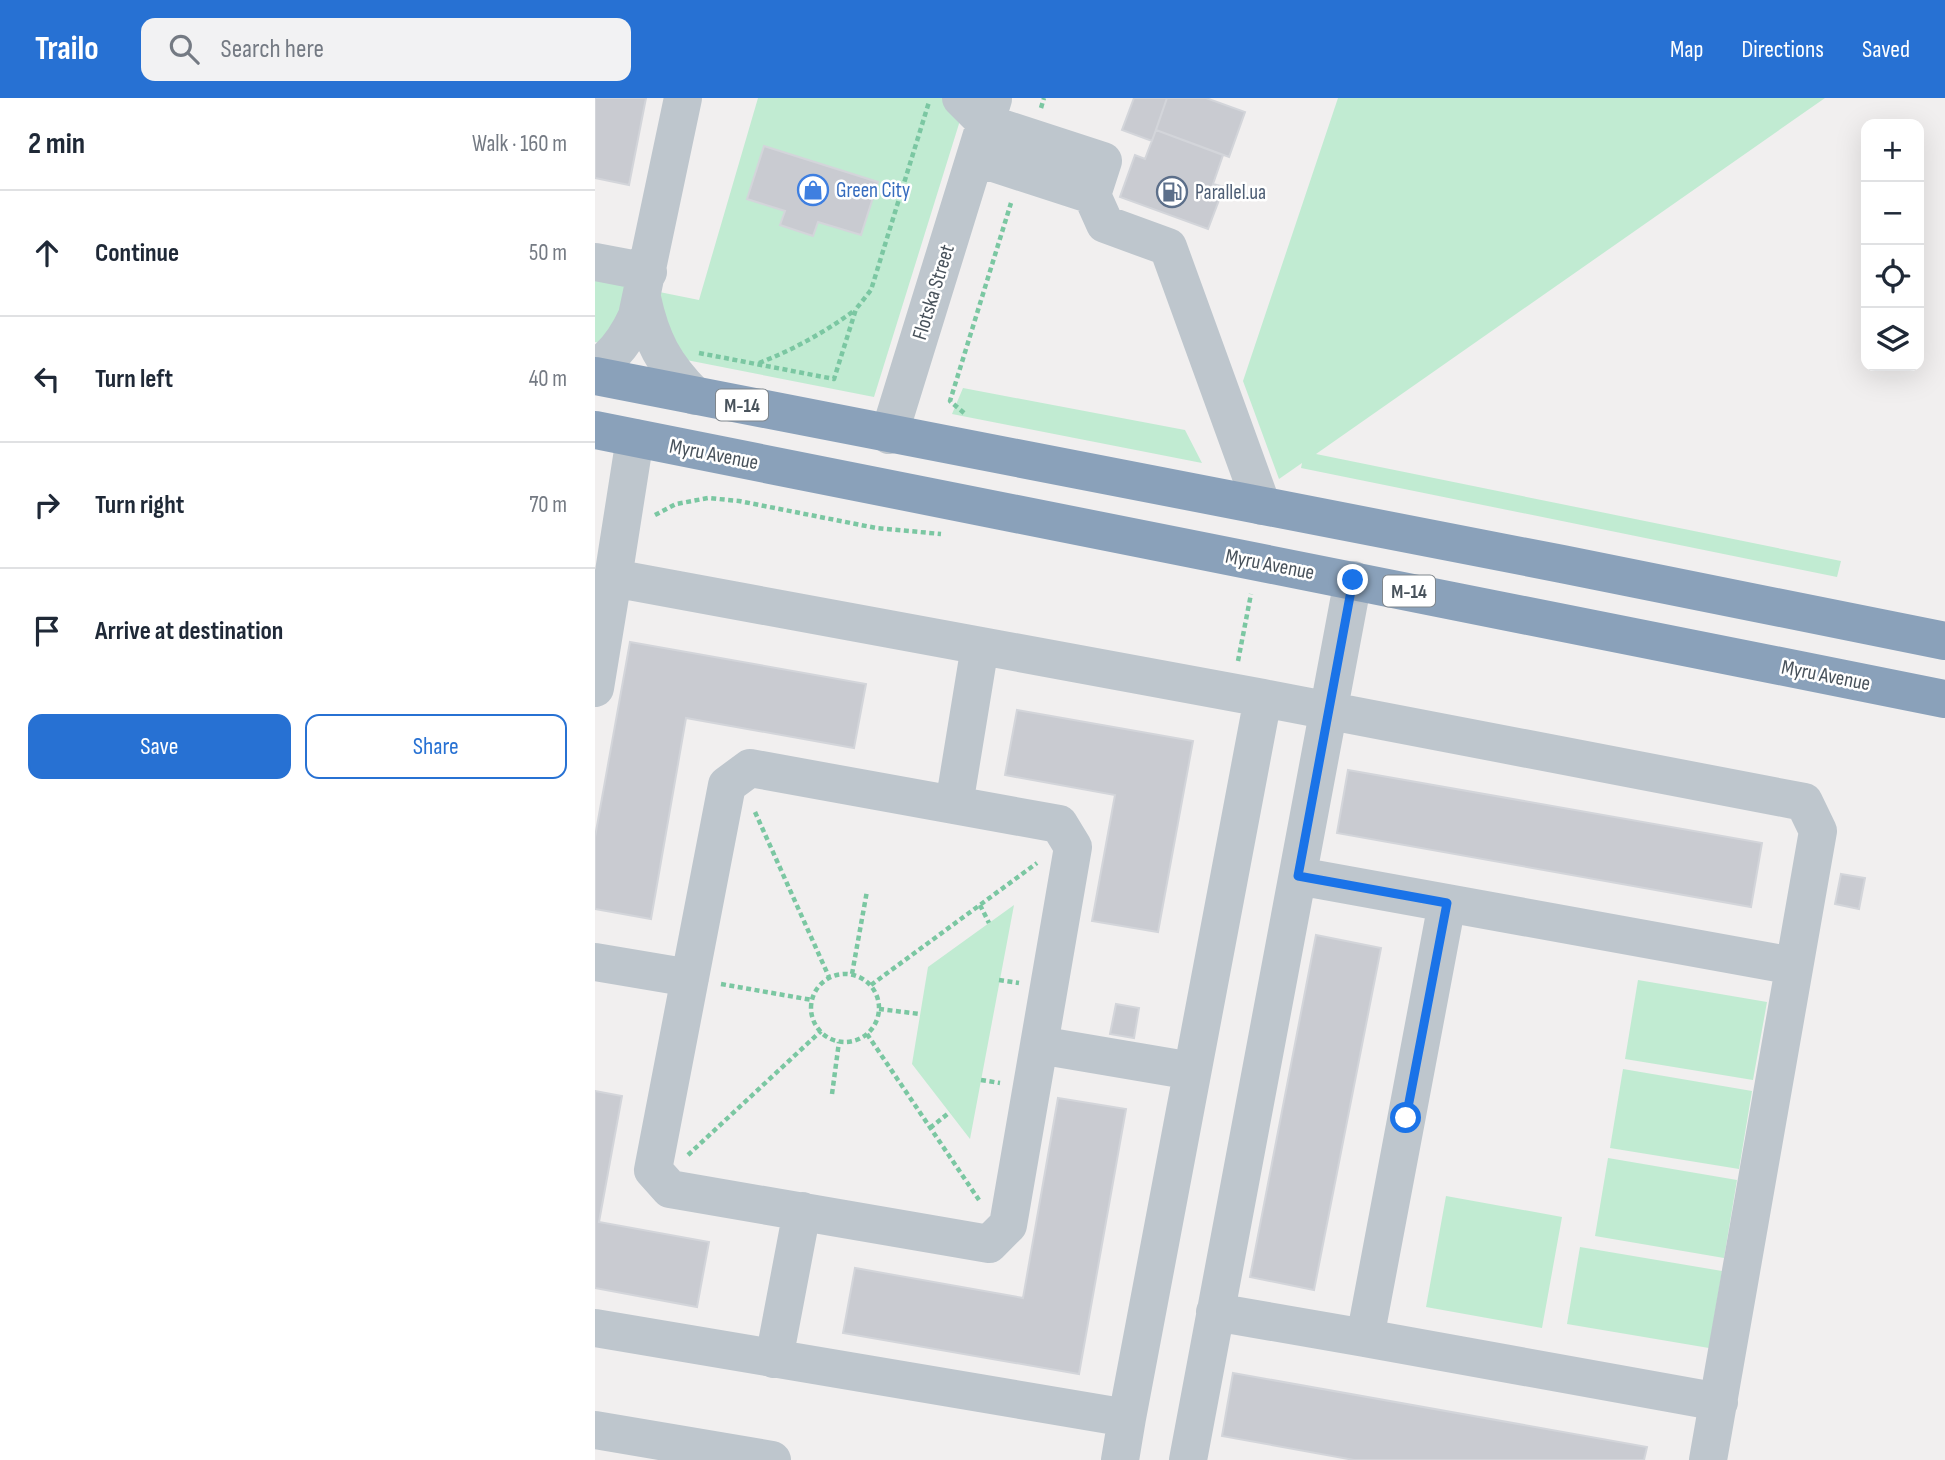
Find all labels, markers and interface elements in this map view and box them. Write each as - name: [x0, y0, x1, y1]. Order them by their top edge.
- search box: [141, 18, 631, 81]
- text: Trailo: [35, 29, 99, 69]
- icon: search: [165, 30, 203, 68]
- text: Search here: [221, 34, 324, 65]
- text: Map: [1670, 35, 1703, 64]
- text: Directions: [1741, 35, 1824, 64]
- text: Saved: [1862, 35, 1910, 64]
- map controls: [1861, 119, 1924, 371]
- button: +: [1861, 119, 1924, 182]
- text: 2 min: [28, 126, 85, 162]
- text: Walk · 160 m: [472, 130, 567, 158]
- shop icon: Green City: [796, 173, 830, 207]
- fuel station icon: Parallel.ua: [1155, 175, 1189, 209]
- place label: Green City: [836, 178, 910, 203]
- place label: Parallel.ua: [1195, 180, 1266, 205]
- button: −: [1861, 182, 1924, 245]
- icon: ahead: [28, 234, 66, 272]
- text: Continue: [95, 238, 179, 269]
- text: 50 m: [529, 239, 567, 267]
- street label: Flotska Street: [907, 242, 960, 343]
- button: locate: [1861, 245, 1924, 308]
- button: layers: [1861, 308, 1924, 371]
- icon: left: [28, 360, 66, 398]
- text: Turn left: [95, 364, 173, 395]
- text: 40 m: [529, 365, 567, 393]
- road number: М-14: [716, 390, 768, 420]
- street label: Myru Avenue: [667, 434, 761, 475]
- icon: right: [28, 486, 66, 524]
- text: Turn right: [95, 490, 184, 521]
- text: 70 m: [529, 491, 567, 519]
- street label: Myru Avenue: [1223, 544, 1317, 585]
- route end: [1337, 564, 1368, 595]
- road number: М-14: [1383, 576, 1435, 606]
- icon: arrive: [28, 612, 66, 650]
- text: Arrive at destination: [95, 616, 283, 647]
- street label: Myru Avenue: [1779, 655, 1873, 696]
- button: Save: [28, 714, 291, 779]
- button: Share: [305, 714, 567, 779]
- route start: [1390, 1102, 1421, 1133]

